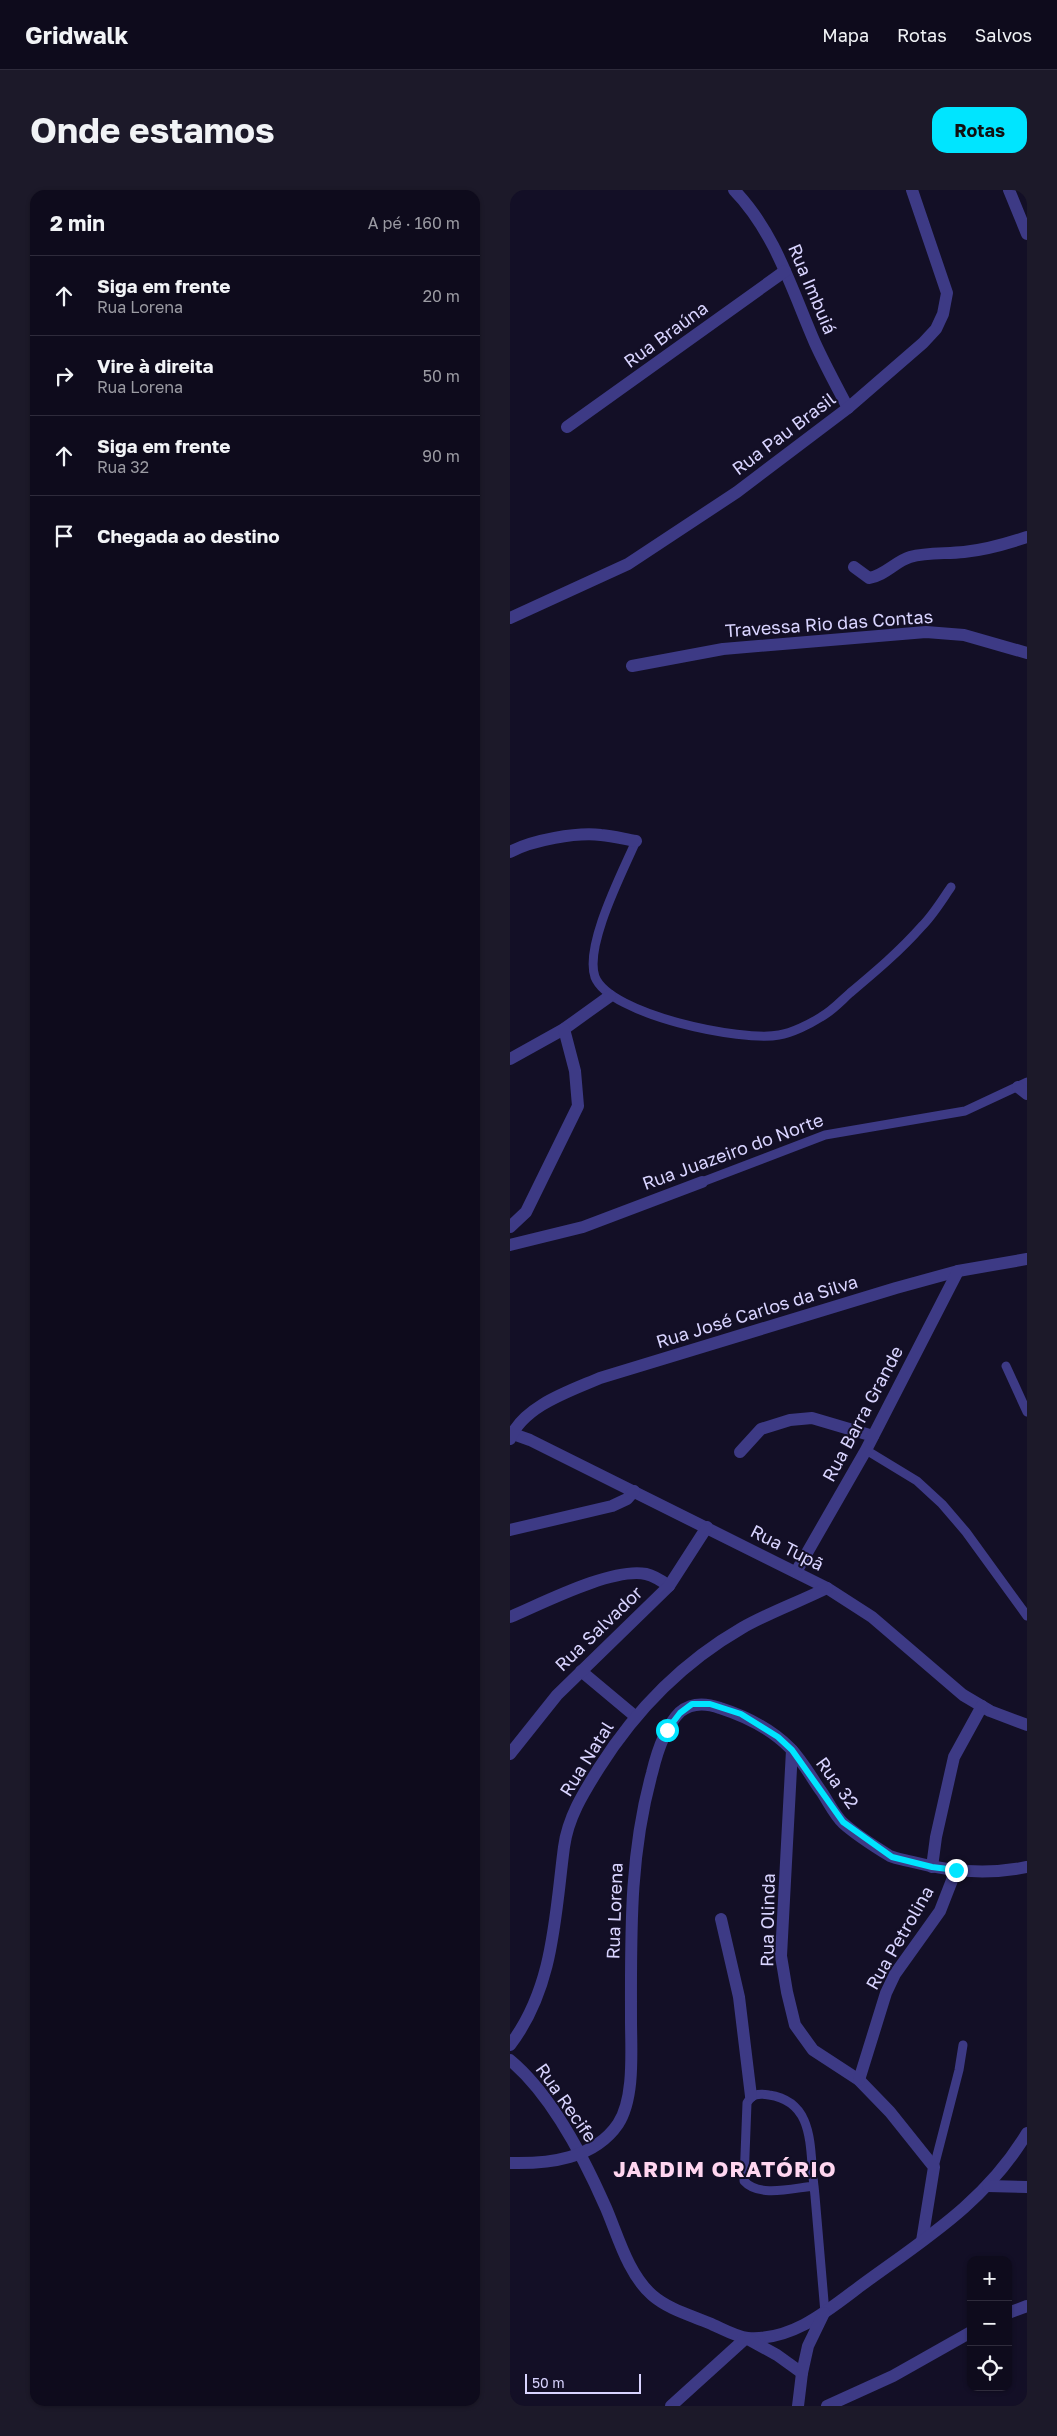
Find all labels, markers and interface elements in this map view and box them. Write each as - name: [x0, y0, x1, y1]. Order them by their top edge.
- text: Gridwalk: [25, 20, 129, 49]
- text: Mapa: [822, 24, 869, 46]
- text: Rotas: [897, 24, 947, 46]
- text: Salvos: [975, 24, 1032, 46]
- button: Rotas: [932, 107, 1027, 153]
- text: Onde estamos: [30, 109, 275, 151]
- text: 2 min: [50, 210, 105, 236]
- text: A pé · 160 m: [368, 213, 460, 233]
- street label: Rua Imbuiá: [784, 240, 842, 337]
- text: Siga em frente: [97, 274, 231, 297]
- icon: ahead: [50, 282, 78, 310]
- text: 20 m: [423, 286, 460, 306]
- street label: Rua Braúna: [619, 296, 712, 372]
- text: Rua Lorena: [97, 297, 183, 317]
- text: Vire à direita: [97, 354, 214, 377]
- icon: right: [50, 362, 78, 390]
- text: 50 m: [423, 366, 460, 386]
- text: Rua Lorena: [97, 377, 183, 397]
- street label: Rua Pau Brasil: [727, 387, 840, 479]
- text: Siga em frente: [97, 434, 231, 457]
- icon: ahead: [50, 442, 78, 470]
- text: 90 m: [422, 446, 460, 466]
- text: Rua 32: [97, 457, 149, 477]
- icon: arrive: [50, 522, 78, 550]
- text: Chegada ao destino: [97, 524, 280, 547]
- street label: Travessa Rio das Contas: [724, 605, 934, 641]
- street label: Rua Juazeiro do Norte: [639, 1108, 826, 1194]
- street label: Rua José Carlos da Silva: [653, 1270, 860, 1352]
- street label: Rua Barra Grande: [817, 1342, 907, 1485]
- street label: Rua Tupã: [747, 1519, 828, 1575]
- street label: Rua Salvador: [550, 1581, 647, 1675]
- street label: Rua Natal: [555, 1717, 618, 1800]
- route start: [656, 1719, 679, 1742]
- street label: Rua 32: [812, 1752, 864, 1813]
- route end: [945, 1859, 968, 1882]
- street label: Rua Lorena: [601, 1862, 627, 1960]
- street label: Rua Olinda: [755, 1873, 779, 1967]
- street label: Rua Petrolina: [861, 1882, 938, 1993]
- street label: Rua Recife: [532, 2059, 602, 2146]
- district label: JARDIM ORATÓRIO: [613, 2155, 837, 2182]
- map controls: [967, 2256, 1012, 2391]
- button: +: [967, 2256, 1012, 2301]
- button: −: [967, 2301, 1012, 2346]
- button: locate: [967, 2346, 1012, 2391]
- scale bar: [525, 2371, 641, 2394]
- text: 50 m: [532, 2374, 565, 2391]

